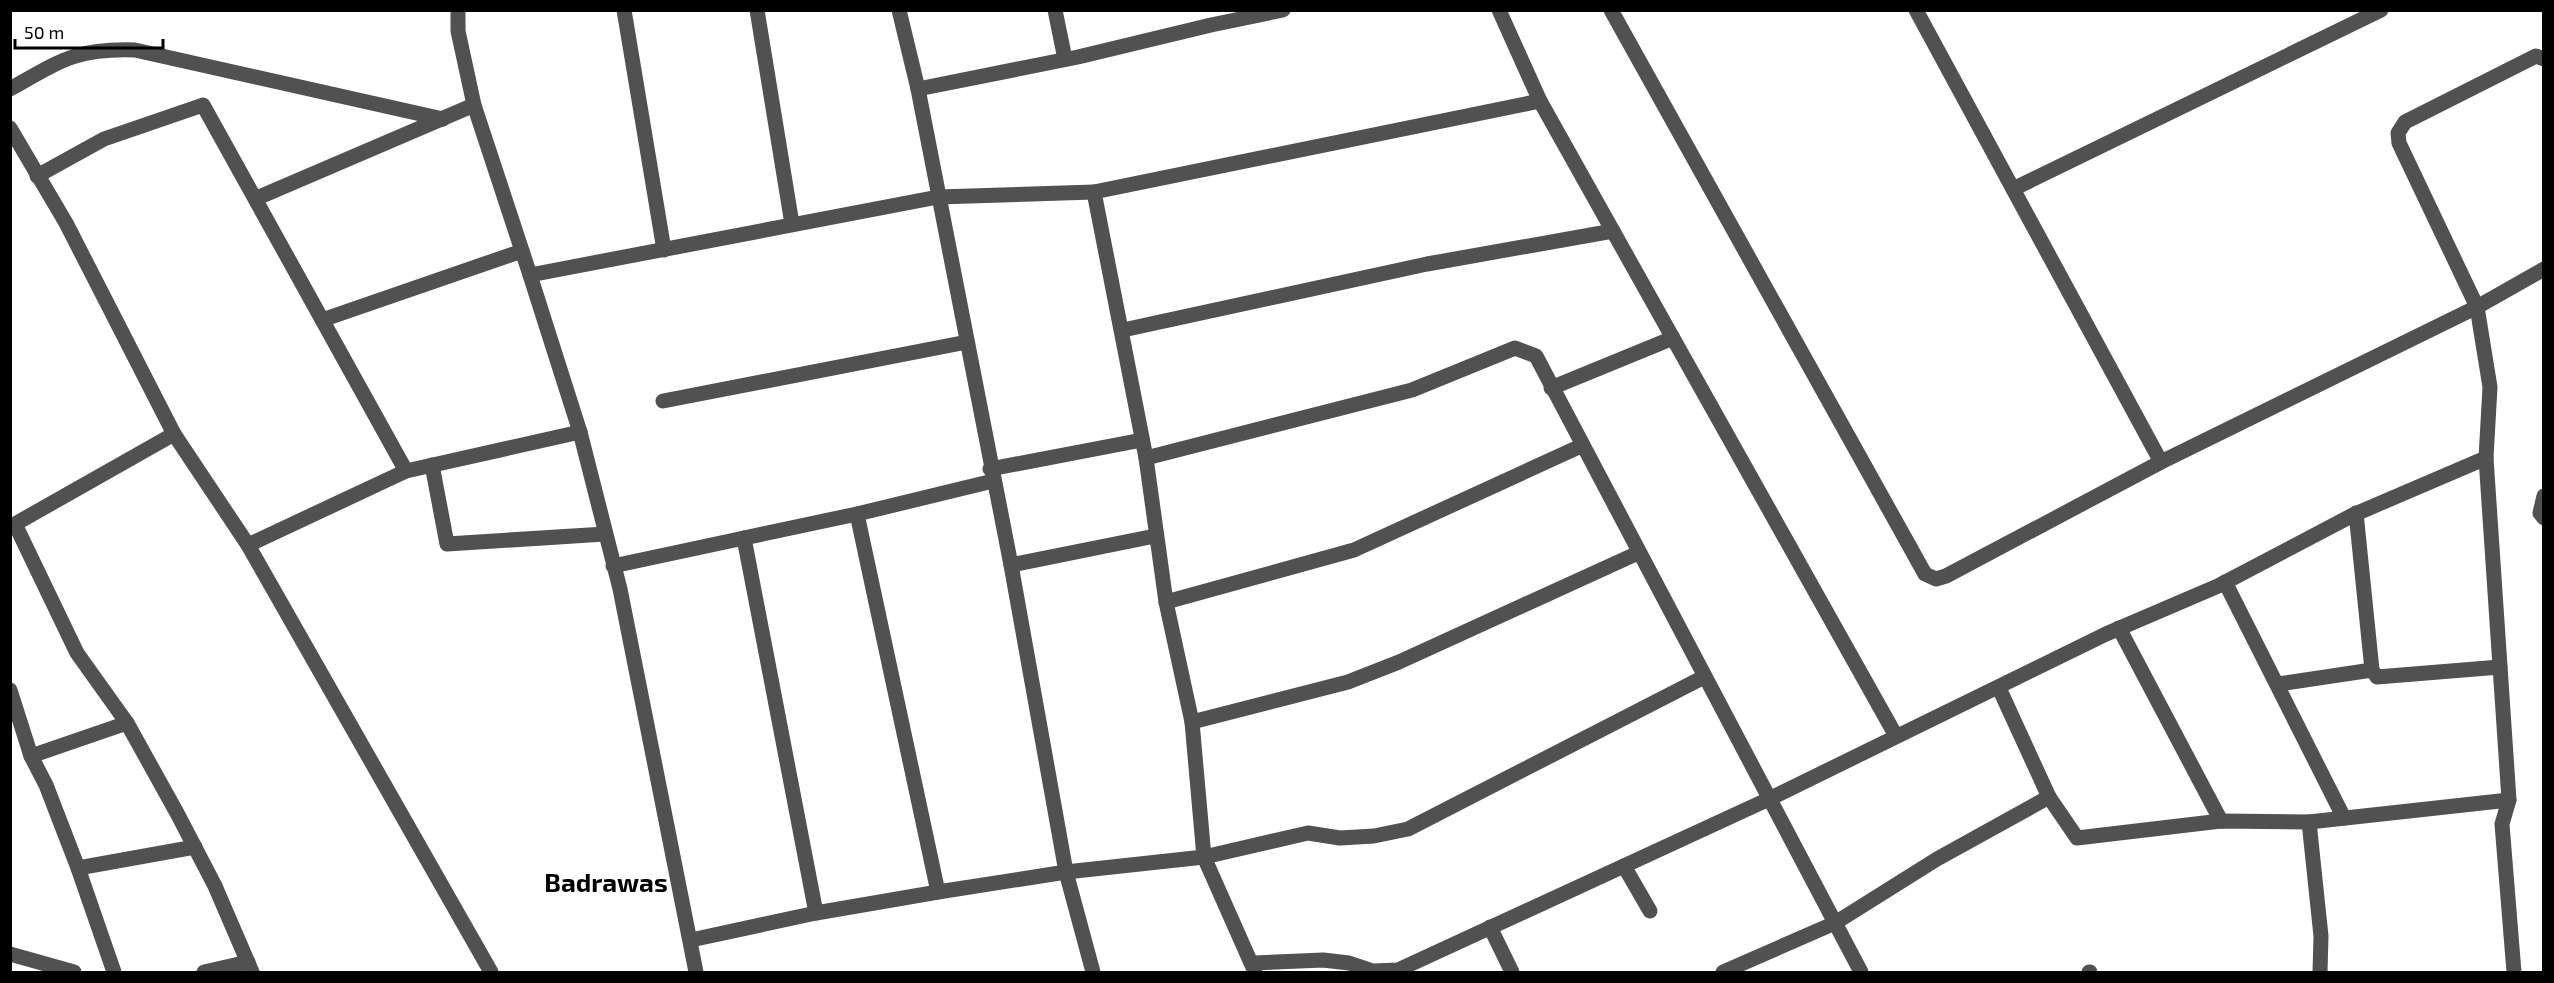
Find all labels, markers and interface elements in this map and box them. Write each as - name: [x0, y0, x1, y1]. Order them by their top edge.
- scale bar: [15, 12, 164, 50]
- text: 50 m: [24, 21, 64, 43]
- district label: Badrawas: [544, 866, 668, 897]

